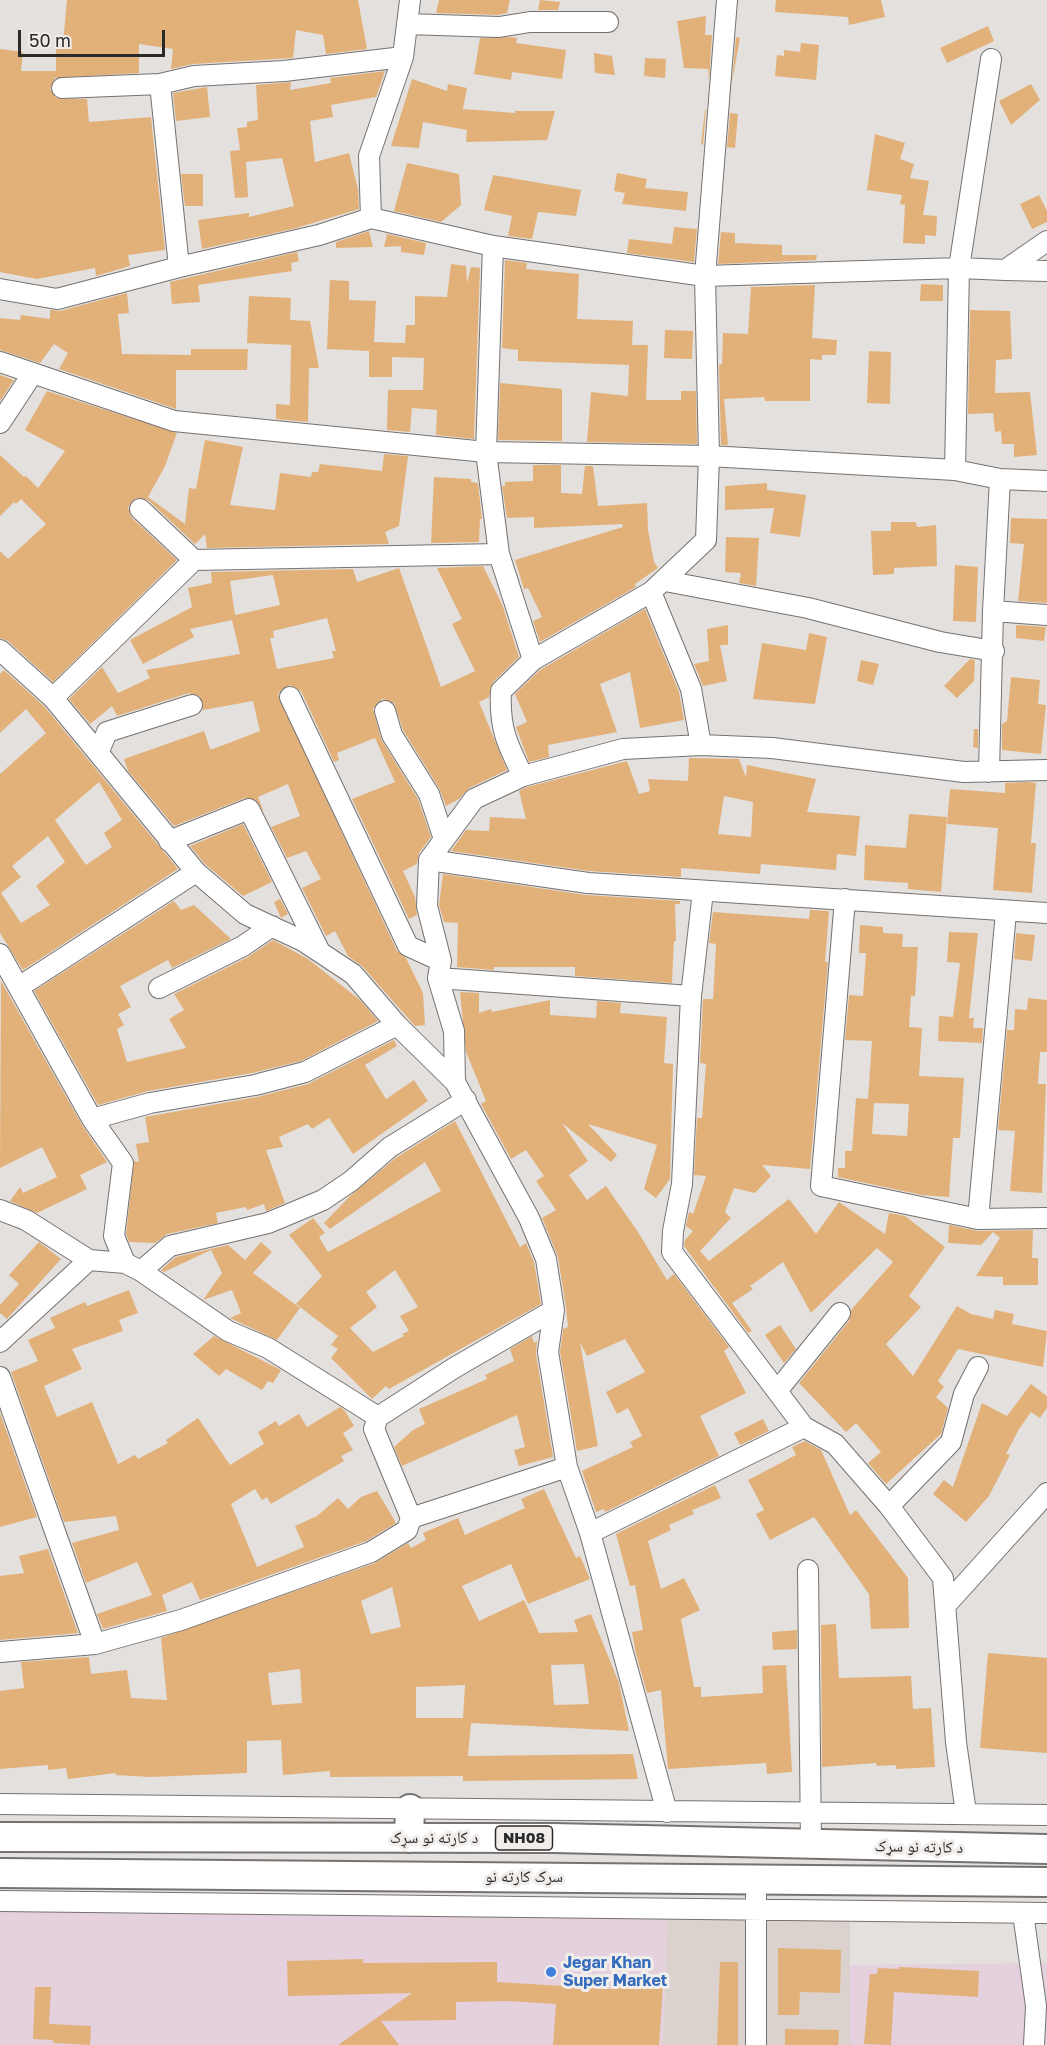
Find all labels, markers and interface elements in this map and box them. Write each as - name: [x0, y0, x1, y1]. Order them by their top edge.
- scale bar: [21, 18, 168, 56]
- text: 50 m: [29, 29, 71, 51]
- road number: NH08: [496, 1826, 552, 1850]
- street label: د کارته نو سړک: [390, 1828, 478, 1848]
- street label: د کارته نو سړک: [875, 1837, 963, 1857]
- street label: سرک کارته نو: [485, 1867, 563, 1887]
- place label: Jegar Khan Super Market: [563, 1953, 667, 1991]
- marker: Jegar Khan Super Market: [544, 1965, 558, 1979]

